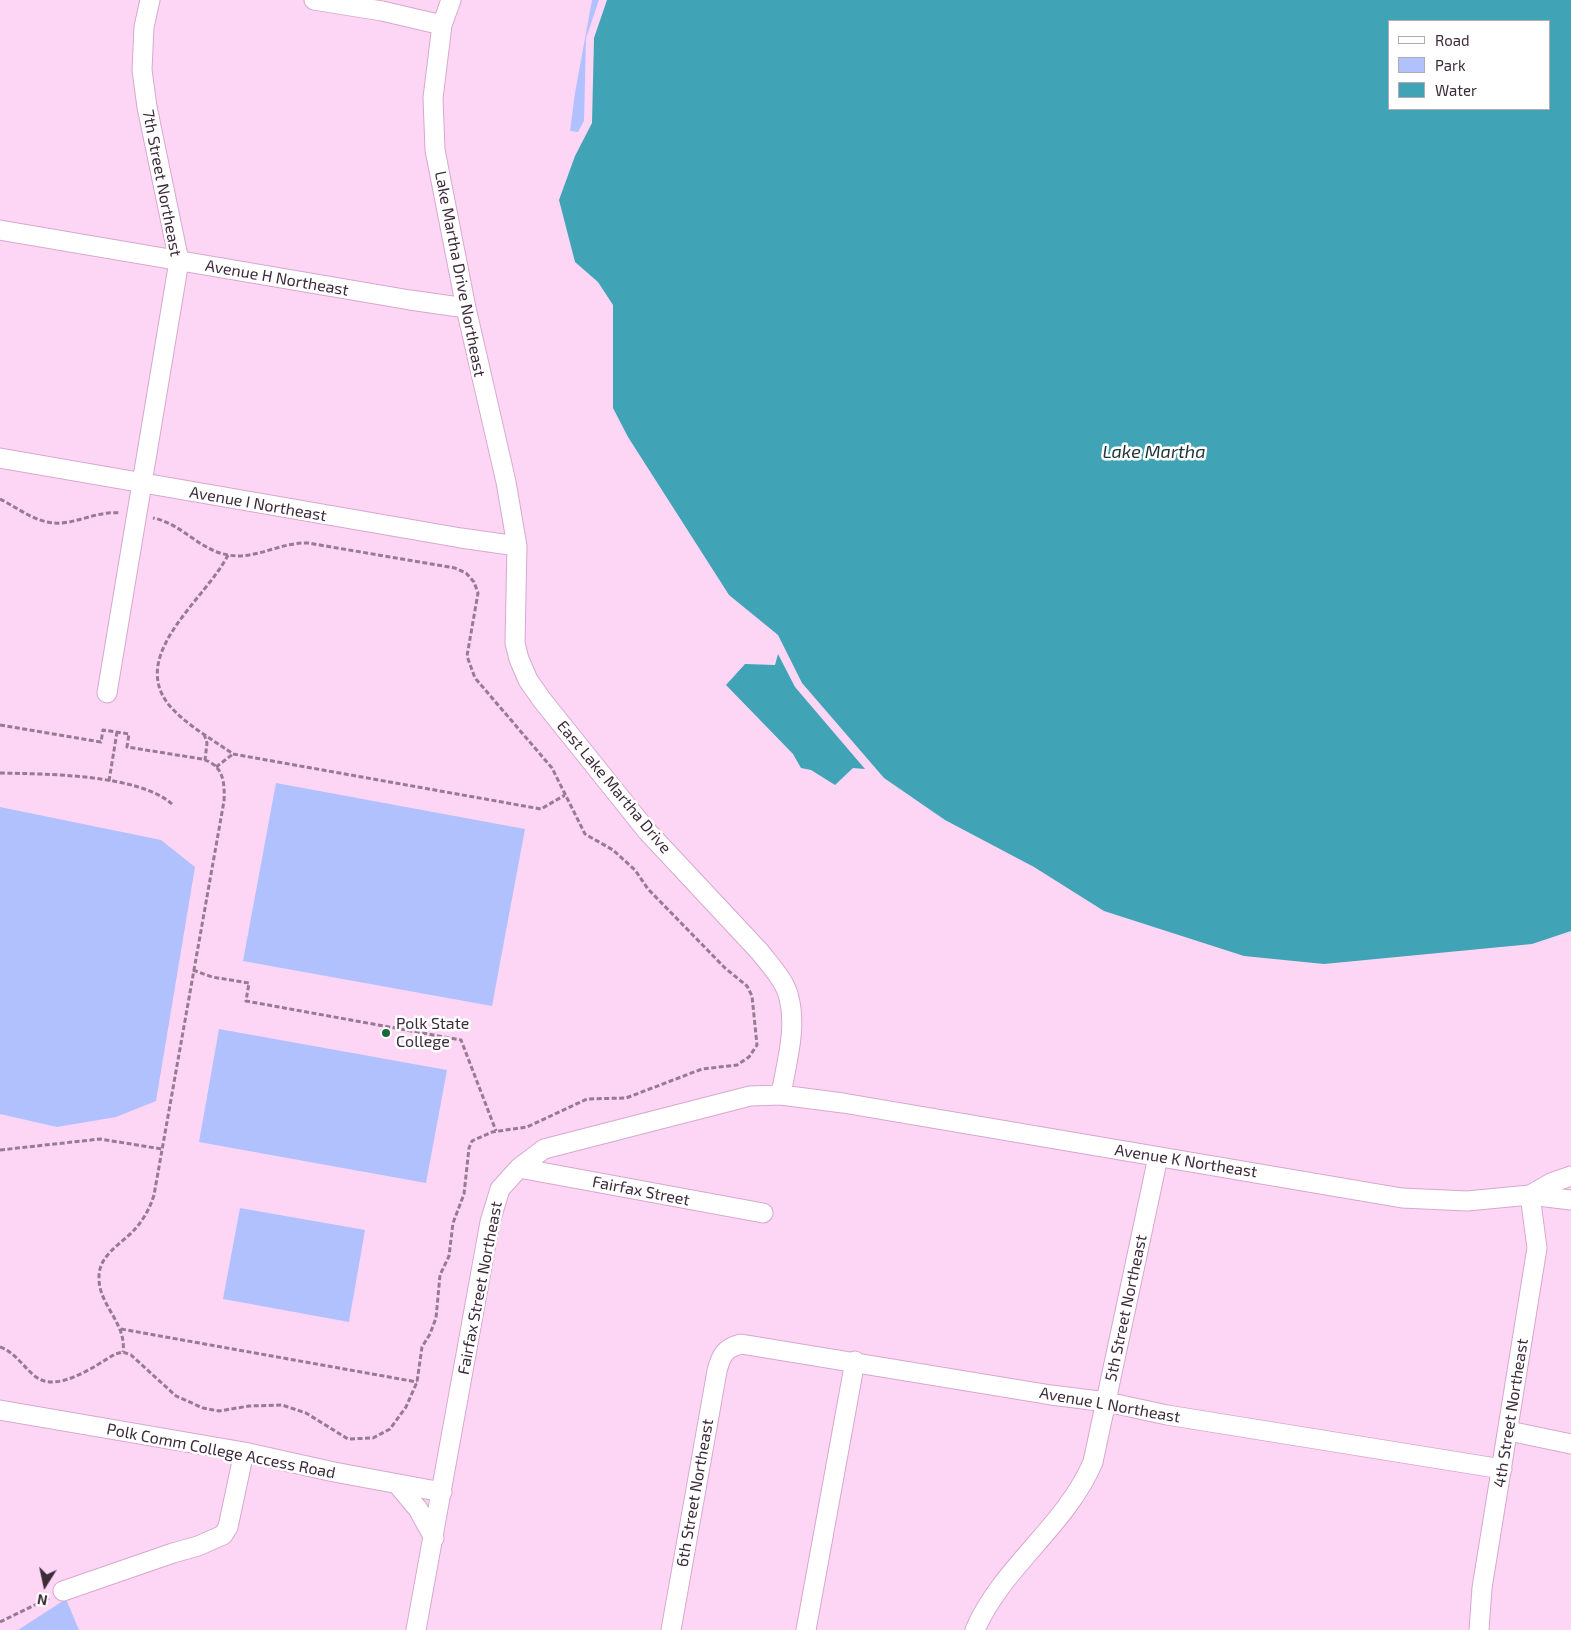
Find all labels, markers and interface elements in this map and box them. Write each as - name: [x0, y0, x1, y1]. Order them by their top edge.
- legend: [1388, 20, 1551, 110]
- text: Road: [1435, 31, 1470, 49]
- text: Park: [1435, 56, 1466, 74]
- text: Water: [1435, 81, 1477, 99]
- street label: 7th Street Northeast: [138, 108, 186, 258]
- street label: Lake Martha Drive Northeast: [431, 169, 489, 379]
- street label: Avenue H Northeast: [204, 256, 350, 300]
- water label: Lake Martha: [1102, 441, 1206, 463]
- street label: Avenue I Northeast: [188, 483, 328, 525]
- street label: East Lake Martha Drive: [553, 717, 675, 857]
- place label: Polk State College: [396, 1014, 469, 1052]
- marker: Polk State College: [380, 1027, 392, 1039]
- street label: Avenue K Northeast: [1113, 1140, 1259, 1182]
- street label: Fairfax Street: [591, 1172, 691, 1210]
- street label: Fairfax Street Northeast: [454, 1200, 506, 1376]
- street label: 5th Street Northeast: [1101, 1233, 1151, 1383]
- street label: 4th Street Northeast: [1490, 1337, 1532, 1489]
- street label: Avenue L Northeast: [1038, 1383, 1182, 1427]
- street label: 6th Street Northeast: [673, 1418, 717, 1568]
- street label: Polk Comm College Access Road: [105, 1419, 337, 1483]
- north arrow: [20, 1560, 70, 1610]
- text: N: [36, 1591, 49, 1610]

